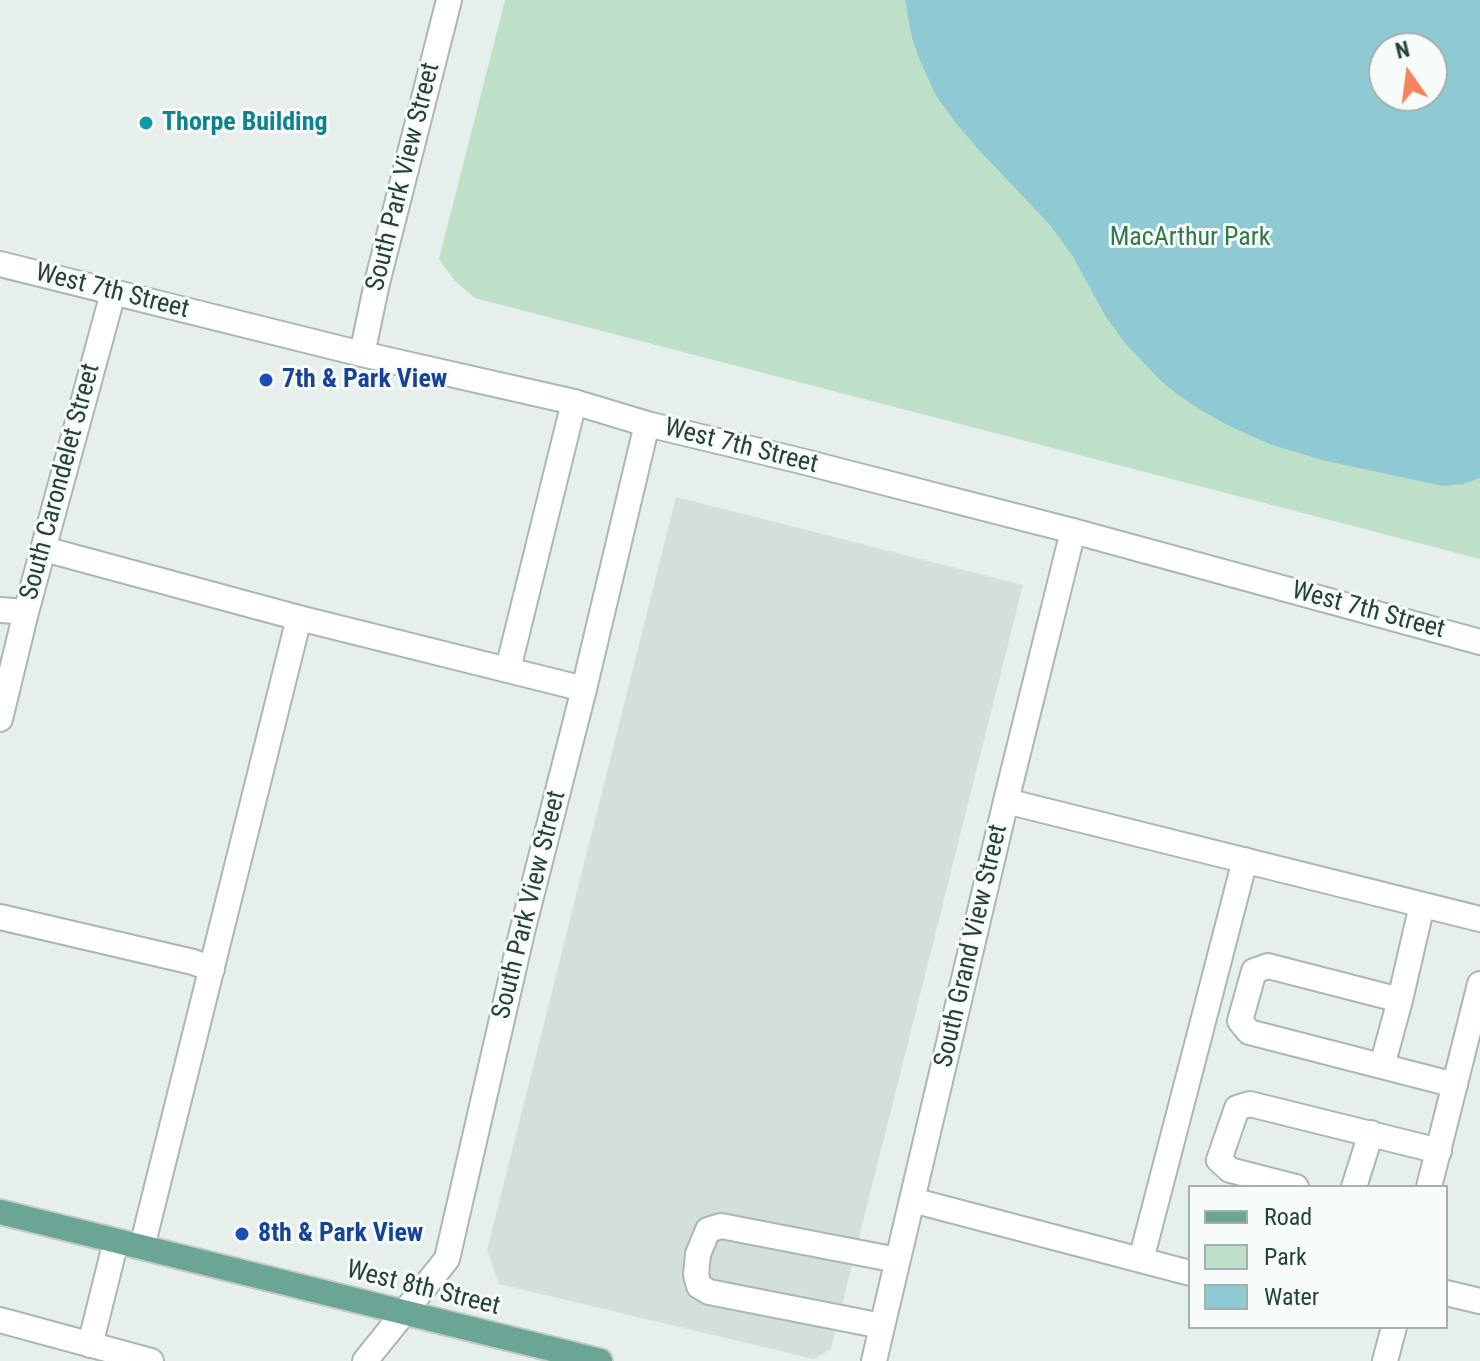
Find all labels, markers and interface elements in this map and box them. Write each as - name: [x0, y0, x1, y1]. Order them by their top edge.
- north arrow: [1368, 32, 1448, 112]
- text: N: [1393, 36, 1412, 64]
- street label: South Park View Street: [361, 60, 447, 294]
- place label: Thorpe Building: [162, 107, 328, 139]
- marker: Thorpe Building: [137, 114, 155, 132]
- park label: MacArthur Park: [1110, 222, 1270, 254]
- street label: West 7th Street: [32, 258, 192, 326]
- street label: South Carondelet Street: [14, 360, 108, 604]
- place label: 7th & Park View: [282, 364, 447, 396]
- marker: 7th & Park View: [257, 371, 275, 389]
- street label: West 7th Street: [661, 413, 821, 481]
- street label: West 7th Street: [1288, 576, 1448, 646]
- street label: South Park View Street: [487, 788, 573, 1022]
- street label: South Grand View Street: [929, 821, 1015, 1071]
- legend: [1188, 1185, 1448, 1329]
- text: Road: [1264, 1203, 1312, 1231]
- place label: 8th & Park View: [258, 1218, 423, 1250]
- marker: 8th & Park View: [233, 1225, 251, 1243]
- text: Park: [1264, 1243, 1307, 1271]
- street label: West 8th Street: [343, 1255, 503, 1323]
- text: Water: [1264, 1283, 1319, 1311]

